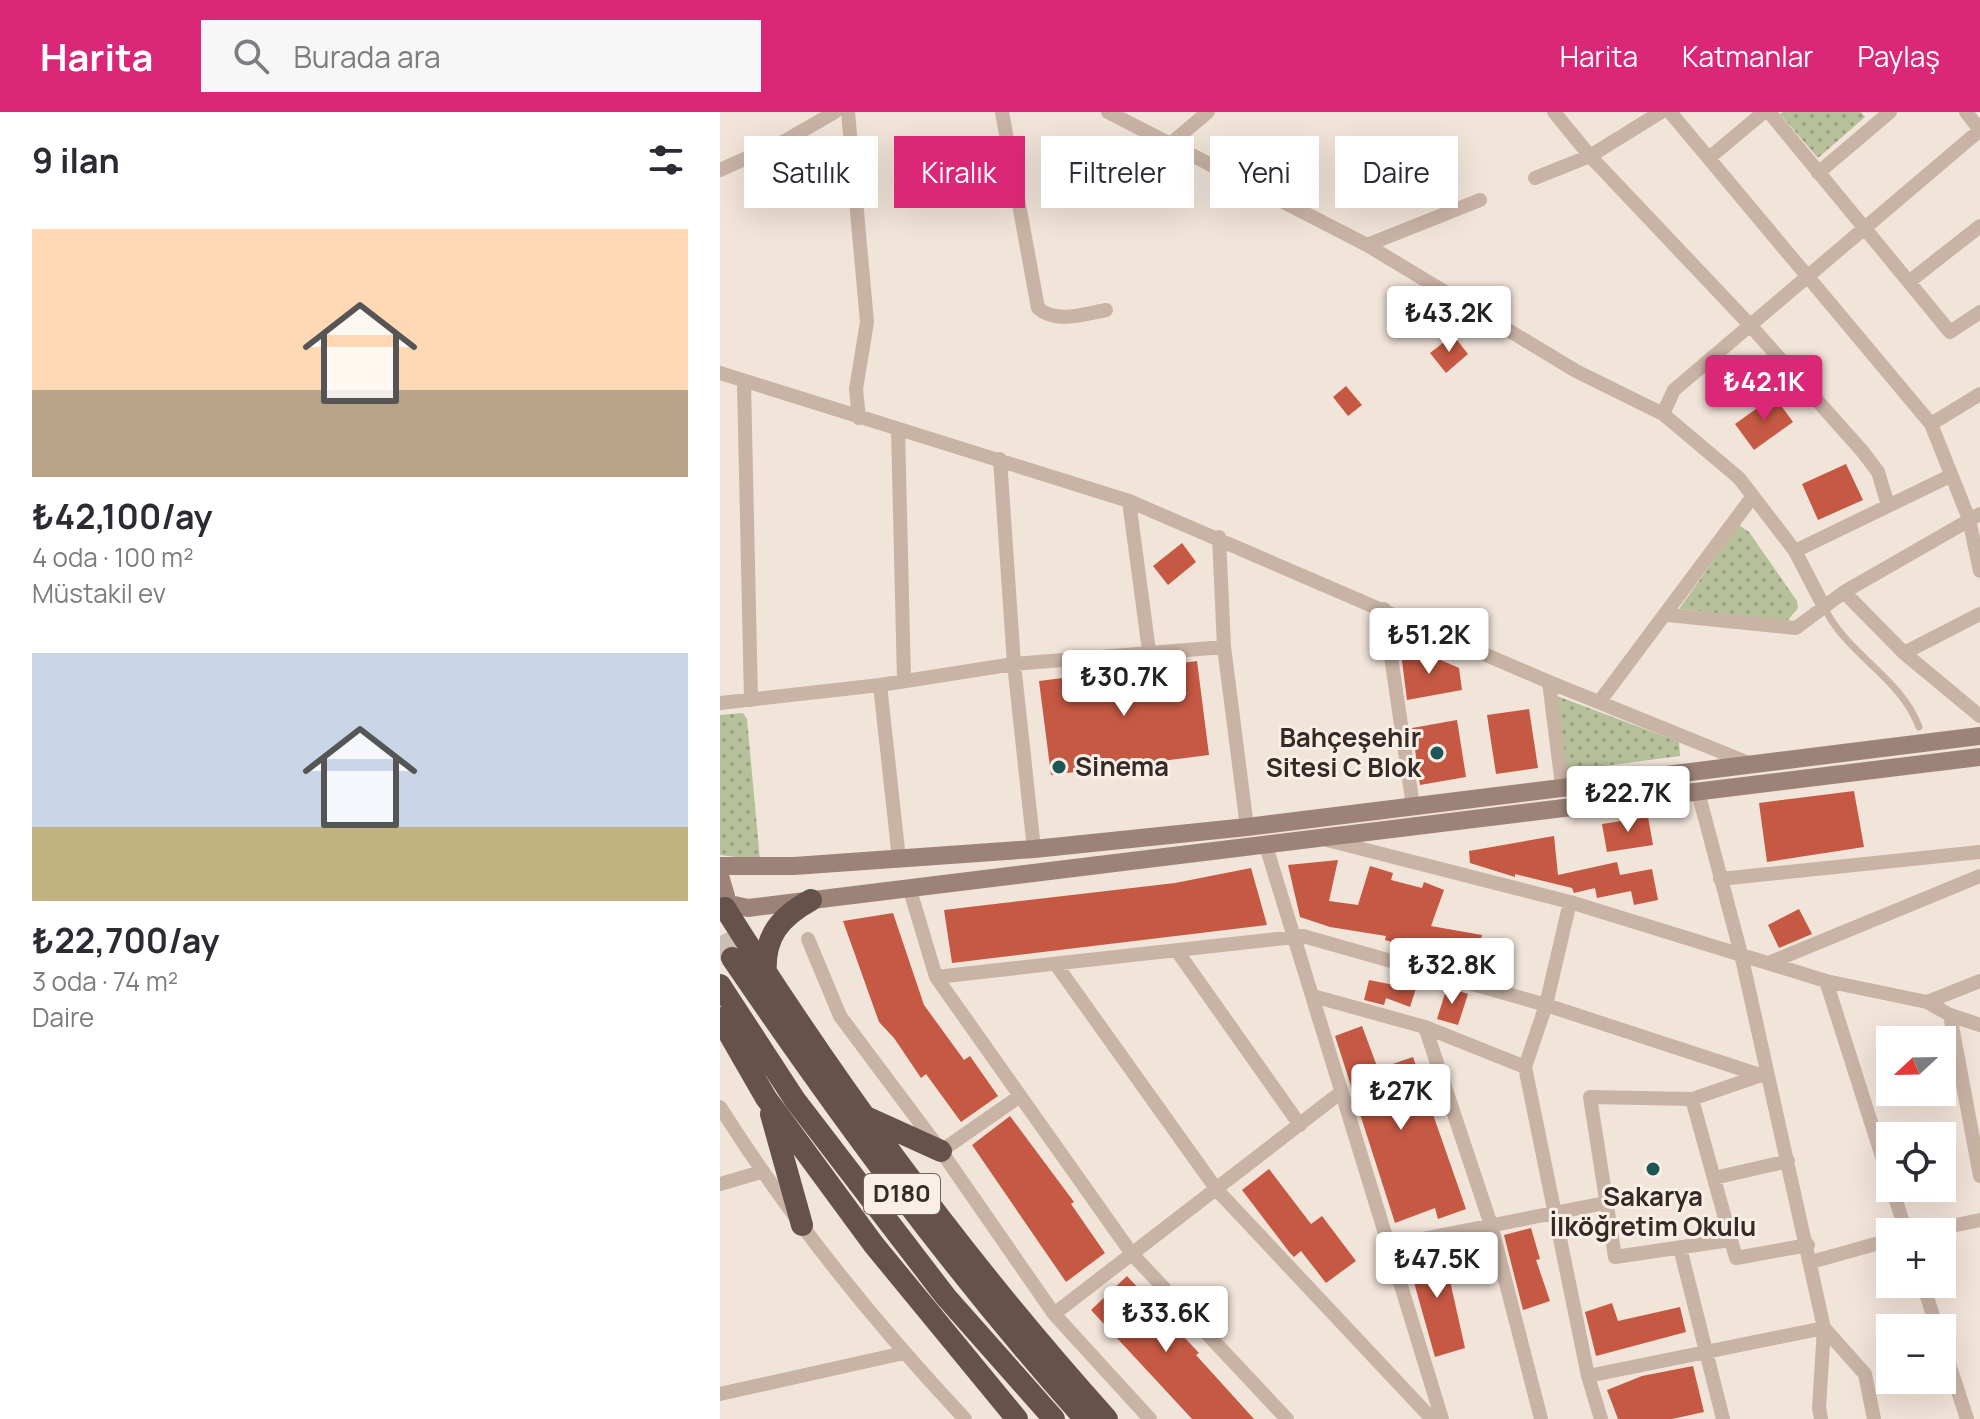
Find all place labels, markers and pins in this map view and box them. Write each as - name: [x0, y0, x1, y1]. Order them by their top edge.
- pin: ₺43.2K: [1384, 286, 1514, 354]
- pin: ₺42.1K: [1699, 355, 1829, 423]
- pin: ₺51.2K: [1364, 608, 1494, 676]
- pin: ₺30.7K: [1059, 650, 1189, 718]
- place label: Bahçeşehir Sitesi C Blok: [1266, 719, 1422, 785]
- marker: Bahçeşehir Sitesi C Blok: [1428, 744, 1446, 762]
- place label: Sinema: [1075, 748, 1169, 784]
- marker: Sinema: [1050, 758, 1068, 776]
- pin: ₺22.7K: [1563, 766, 1693, 834]
- pin: ₺32.8K: [1387, 938, 1517, 1006]
- pin: ₺27K: [1354, 1064, 1448, 1132]
- marker: Sakarya İlköğretim Okulu: [1644, 1160, 1662, 1178]
- place label: Sakarya İlköğretim Okulu: [1550, 1178, 1756, 1244]
- pin: ₺47.5K: [1372, 1232, 1502, 1300]
- pin: ₺33.6K: [1101, 1286, 1231, 1354]

